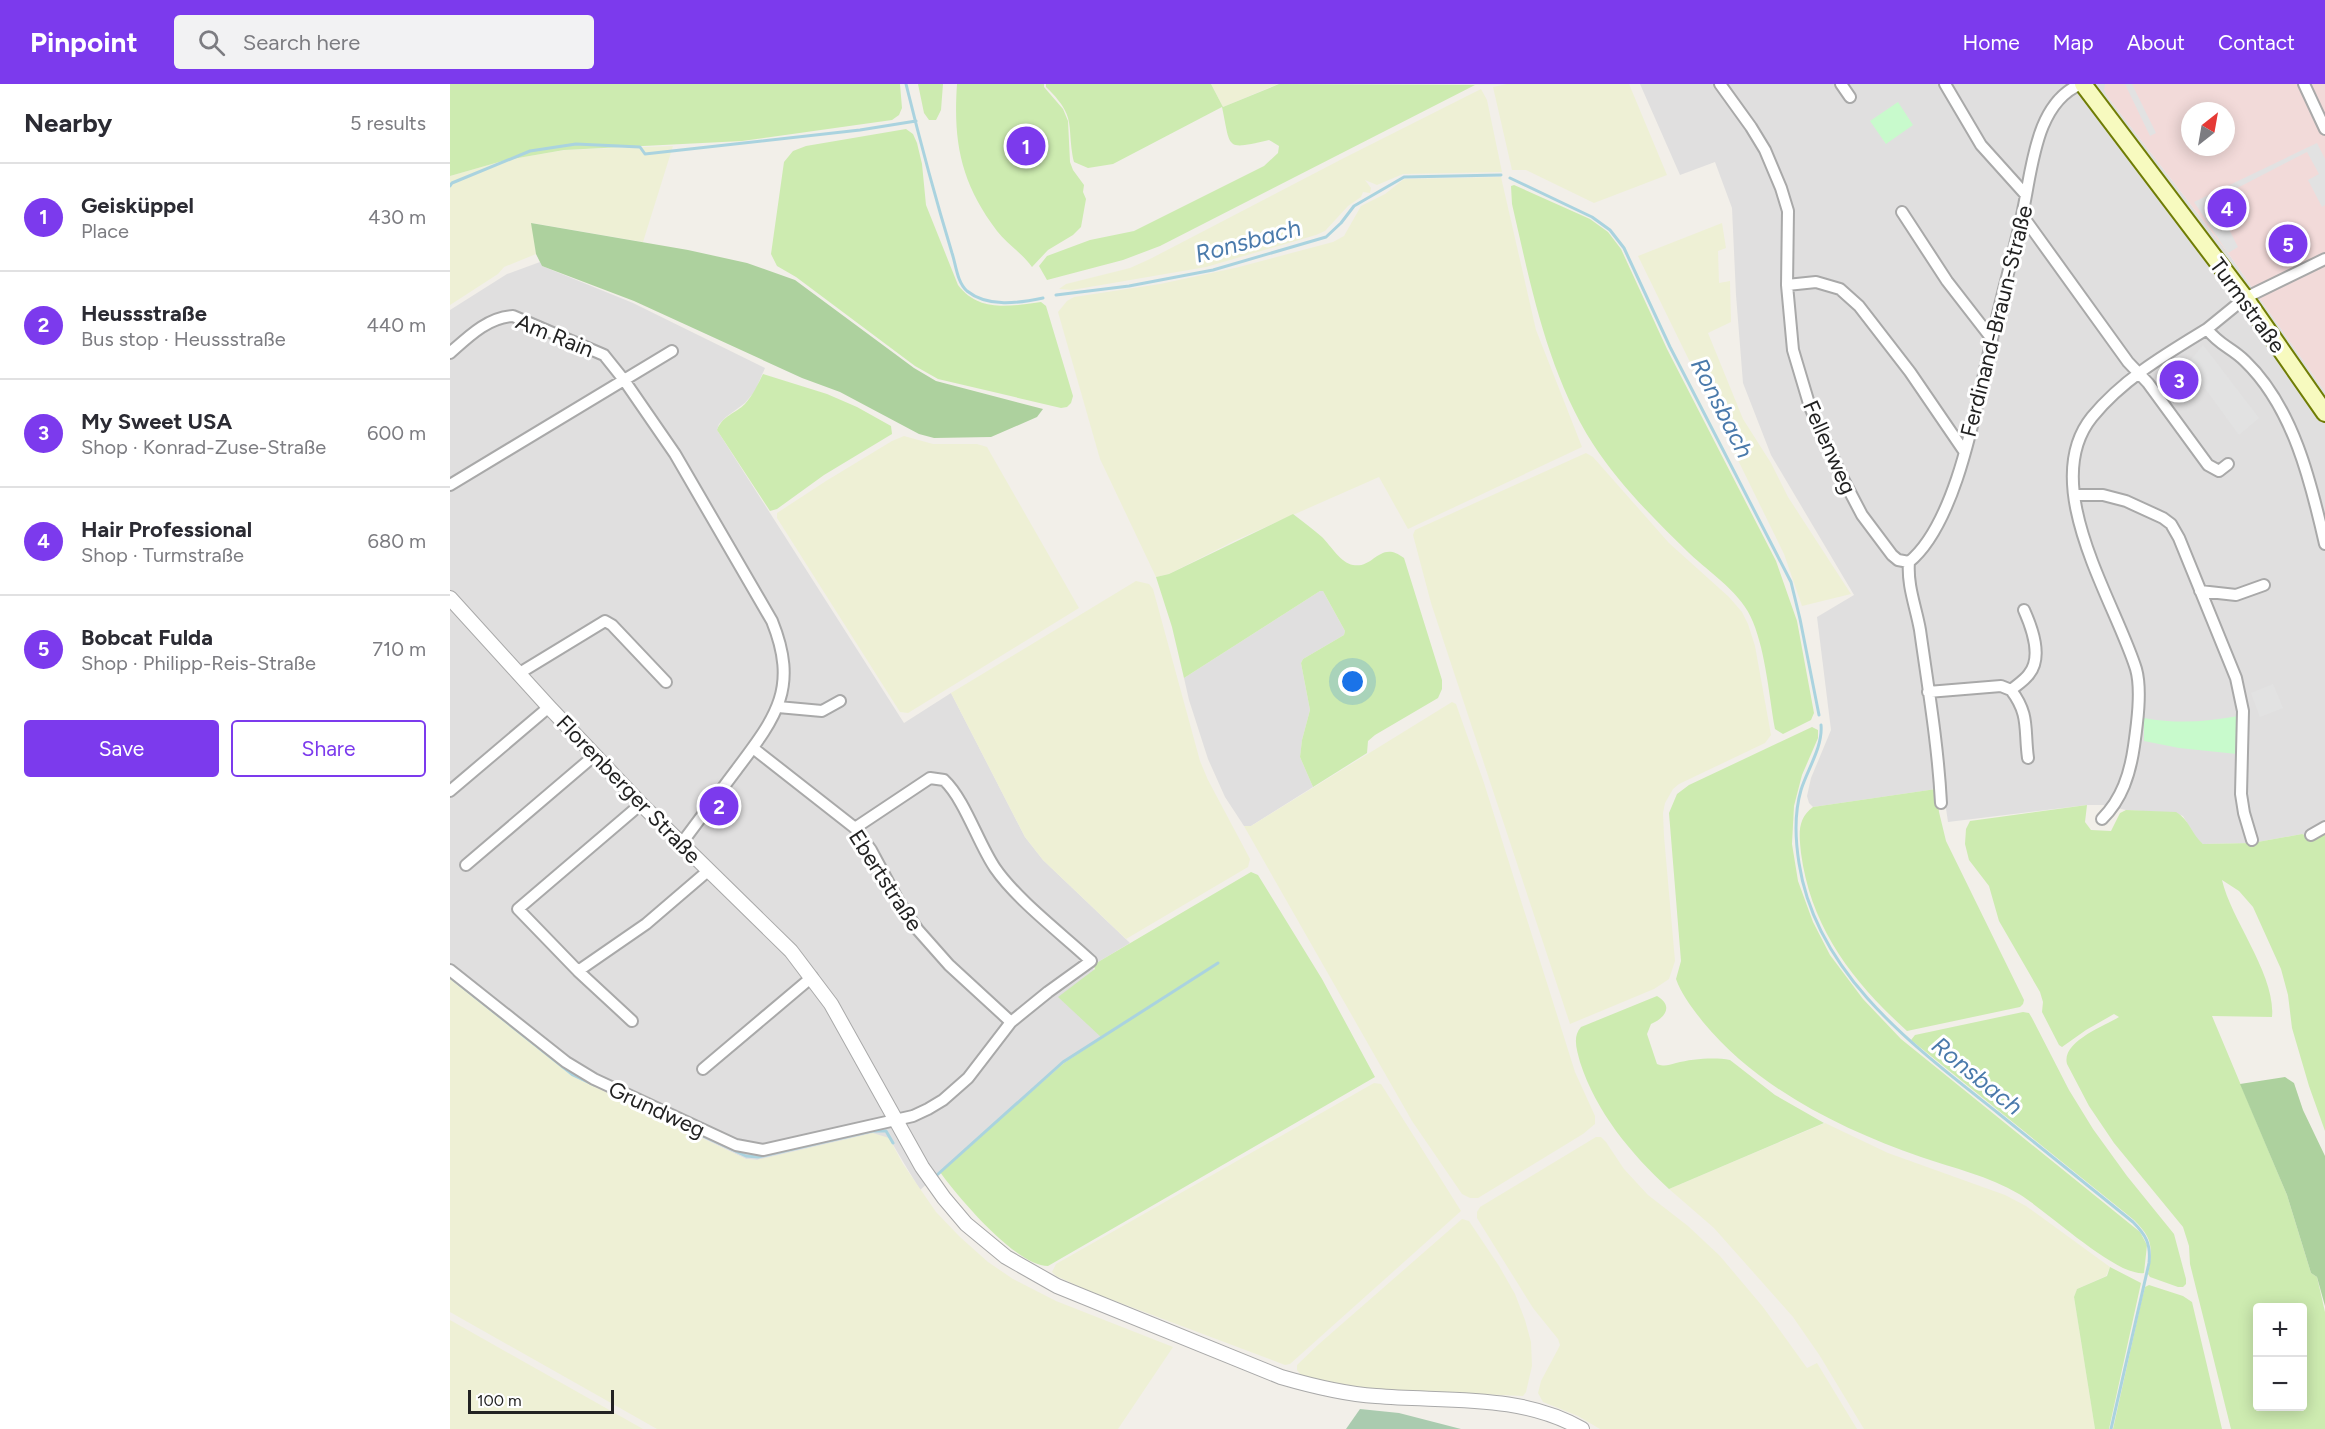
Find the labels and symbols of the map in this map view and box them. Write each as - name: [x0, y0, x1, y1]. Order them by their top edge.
- north arrow: [2181, 102, 2235, 156]
- pin: 1: [1006, 124, 1046, 168]
- pin: 4: [2208, 186, 2246, 230]
- street label: Ferdinand-Braun-Straße: [1955, 202, 2038, 440]
- water label: Ronsbach: [1192, 213, 1304, 269]
- pin: 5: [2268, 222, 2308, 266]
- street label: Turmstraße: [2204, 252, 2291, 358]
- street label: Am Rain: [512, 308, 598, 363]
- water label: Ronsbach: [1685, 353, 1760, 463]
- pin: 3: [2160, 358, 2198, 402]
- street label: Fellenweg: [1797, 396, 1862, 498]
- your location: [1338, 667, 1367, 696]
- street label: Florenberger Straße: [551, 709, 707, 869]
- pin: 2: [700, 784, 738, 828]
- street label: Ebertstraße: [843, 825, 928, 936]
- water label: Ronsbach: [1926, 1030, 2029, 1121]
- street label: Grundweg: [604, 1075, 709, 1144]
- scale bar: [468, 1387, 614, 1414]

